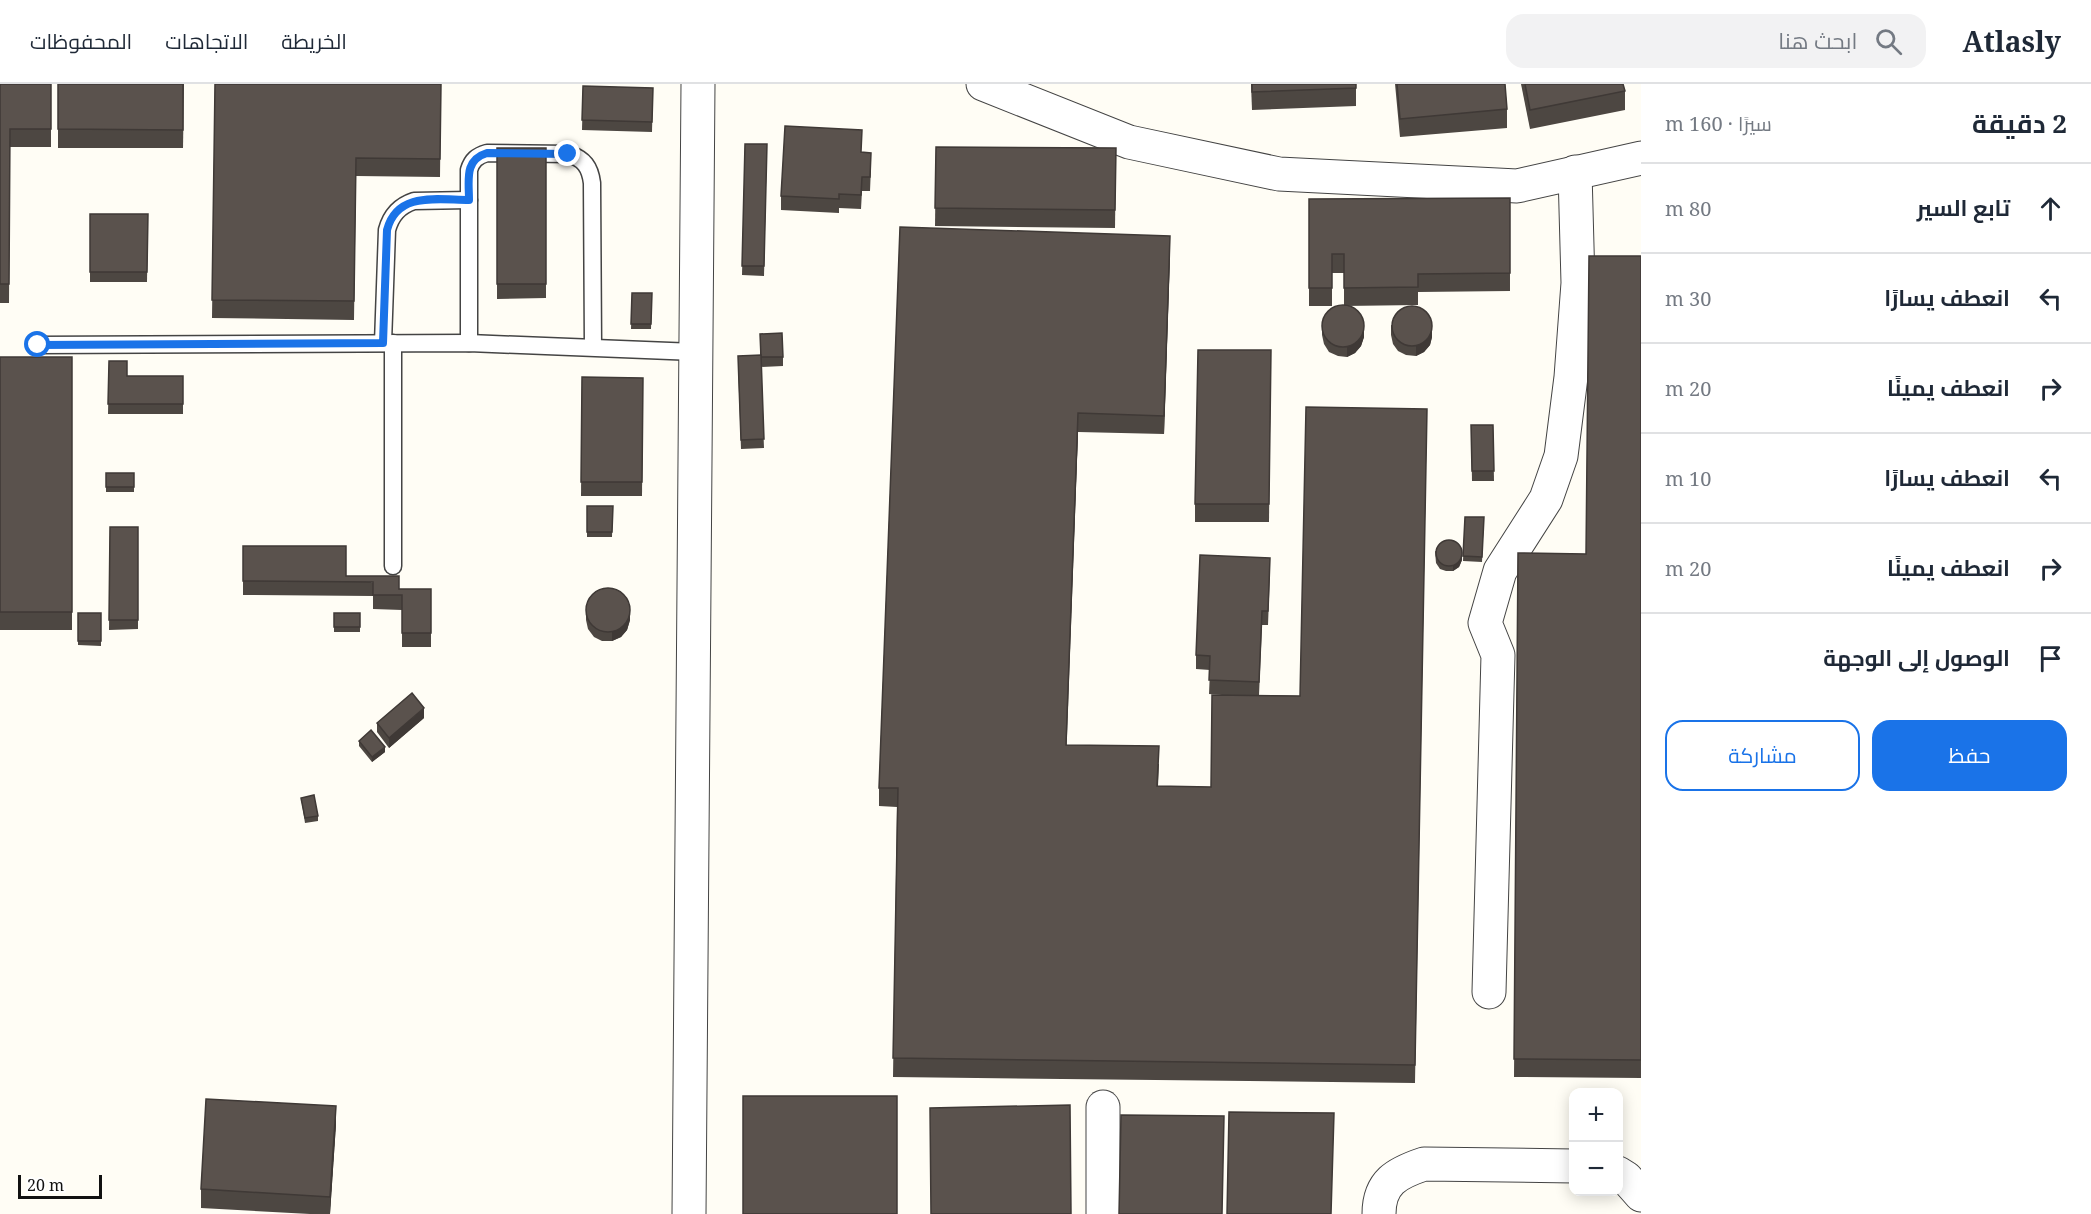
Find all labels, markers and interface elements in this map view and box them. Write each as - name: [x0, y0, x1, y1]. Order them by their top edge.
- search box: [1506, 14, 1926, 68]
- text: Atlasly: [1962, 22, 2061, 60]
- text: ابحث هنا: [1778, 25, 1857, 55]
- icon: search: [1872, 25, 1905, 58]
- text: المحفوظات: [30, 27, 132, 55]
- text: الاتجاهات: [165, 27, 248, 55]
- text: الخريطة: [281, 27, 347, 55]
- text: 2 دقيقة: [1972, 105, 2067, 141]
- text: سيرًا · 160 m: [1665, 110, 1772, 137]
- route end: [554, 140, 580, 166]
- text: تابع السير: [1917, 192, 2010, 222]
- icon: ahead: [2034, 192, 2067, 225]
- text: 80 m: [1665, 195, 1711, 222]
- text: انعطف يسارًا: [1884, 282, 2010, 312]
- icon: left: [2034, 282, 2067, 315]
- text: 30 m: [1665, 285, 1711, 312]
- route start: [24, 331, 50, 357]
- text: انعطف يمينًا: [1887, 372, 2010, 402]
- icon: right: [2034, 372, 2067, 405]
- text: 20 m: [1665, 375, 1711, 402]
- text: انعطف يسارًا: [1884, 462, 2010, 492]
- icon: left: [2034, 462, 2067, 495]
- text: 10 m: [1665, 465, 1711, 492]
- text: انعطف يمينًا: [1887, 552, 2010, 582]
- icon: right: [2034, 552, 2067, 585]
- text: 20 m: [1665, 555, 1711, 582]
- text: الوصول إلى الوجهة: [1823, 642, 2010, 672]
- icon: arrive: [2034, 642, 2067, 675]
- button: مشاركة: [1665, 720, 1860, 791]
- button: حفظ: [1872, 720, 2067, 791]
- map controls: [1569, 1088, 1623, 1196]
- button: +: [1569, 1088, 1623, 1142]
- button: −: [1569, 1142, 1623, 1196]
- scale bar: [18, 1172, 102, 1200]
- text: 20 m: [27, 1174, 64, 1196]

